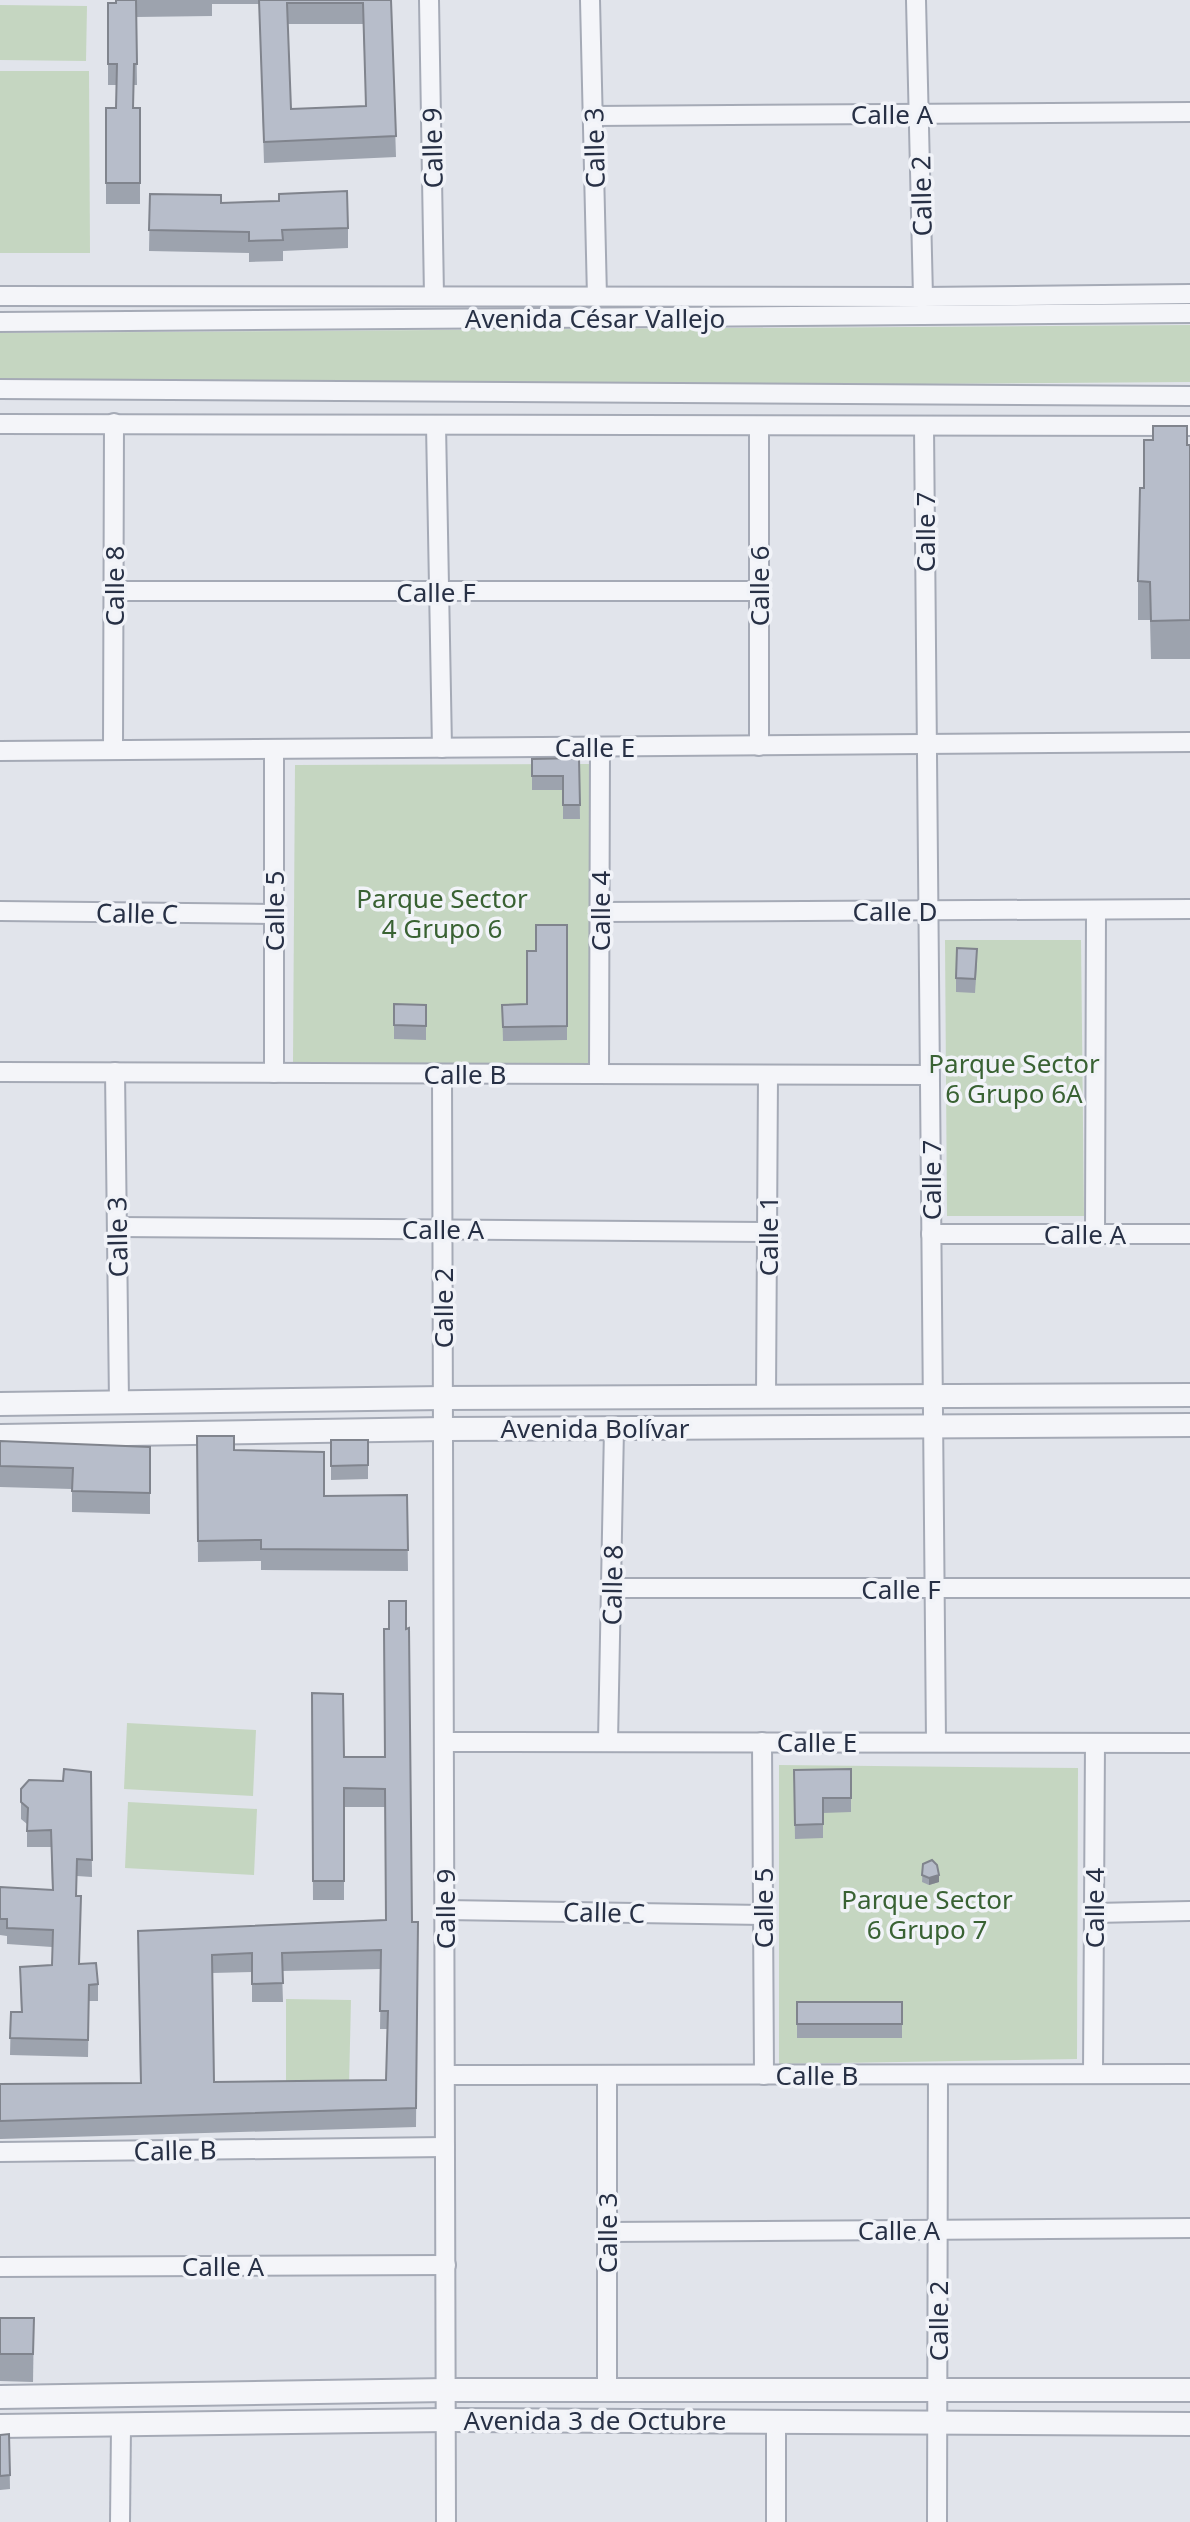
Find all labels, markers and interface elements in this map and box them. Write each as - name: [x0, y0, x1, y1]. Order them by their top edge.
- street label: Calle A: [851, 96, 934, 132]
- street label: Calle 9: [413, 107, 451, 189]
- street label: Calle 3: [575, 107, 613, 189]
- street label: Calle 2: [902, 155, 940, 237]
- street label: Avenida César Vallejo: [465, 300, 725, 336]
- street label: Calle 7: [907, 492, 943, 572]
- street label: Calle 8: [96, 546, 132, 626]
- street label: Calle 6: [741, 546, 777, 626]
- street label: Calle F: [396, 574, 476, 610]
- street label: Calle E: [555, 729, 635, 765]
- street label: Calle 5: [256, 871, 292, 951]
- street label: Calle 4: [582, 871, 618, 951]
- park label: Parque Sector 4 Grupo 6: [356, 880, 528, 946]
- street label: Calle D: [853, 893, 937, 929]
- street label: Calle C: [96, 894, 178, 932]
- park label: Parque Sector 6 Grupo 6A: [928, 1045, 1100, 1111]
- street label: Calle B: [424, 1056, 506, 1092]
- street label: Calle 7: [913, 1140, 949, 1220]
- street label: Calle 3: [98, 1196, 136, 1278]
- street label: Calle 1: [750, 1196, 786, 1276]
- street label: Calle A: [402, 1211, 485, 1247]
- street label: Calle A: [1044, 1216, 1127, 1252]
- street label: Calle 2: [425, 1268, 461, 1348]
- street label: Avenida Bolívar: [500, 1410, 690, 1446]
- street label: Calle 8: [593, 1544, 631, 1626]
- street label: Calle F: [861, 1571, 941, 1607]
- street label: Calle E: [777, 1724, 857, 1760]
- street label: Calle 5: [745, 1868, 781, 1948]
- street label: Calle 4: [1076, 1868, 1112, 1948]
- street label: Calle 9: [427, 1869, 463, 1949]
- park label: Parque Sector 6 Grupo 7: [841, 1881, 1013, 1947]
- street label: Calle C: [563, 1893, 645, 1931]
- street label: Calle B: [776, 2057, 858, 2093]
- street label: Calle B: [133, 2131, 217, 2169]
- street label: Calle 3: [589, 2193, 625, 2273]
- street label: Calle A: [858, 2212, 941, 2248]
- street label: Calle A: [182, 2248, 265, 2284]
- street label: Calle 2: [920, 2281, 956, 2361]
- street label: Avenida 3 de Octubre: [464, 2402, 726, 2438]

